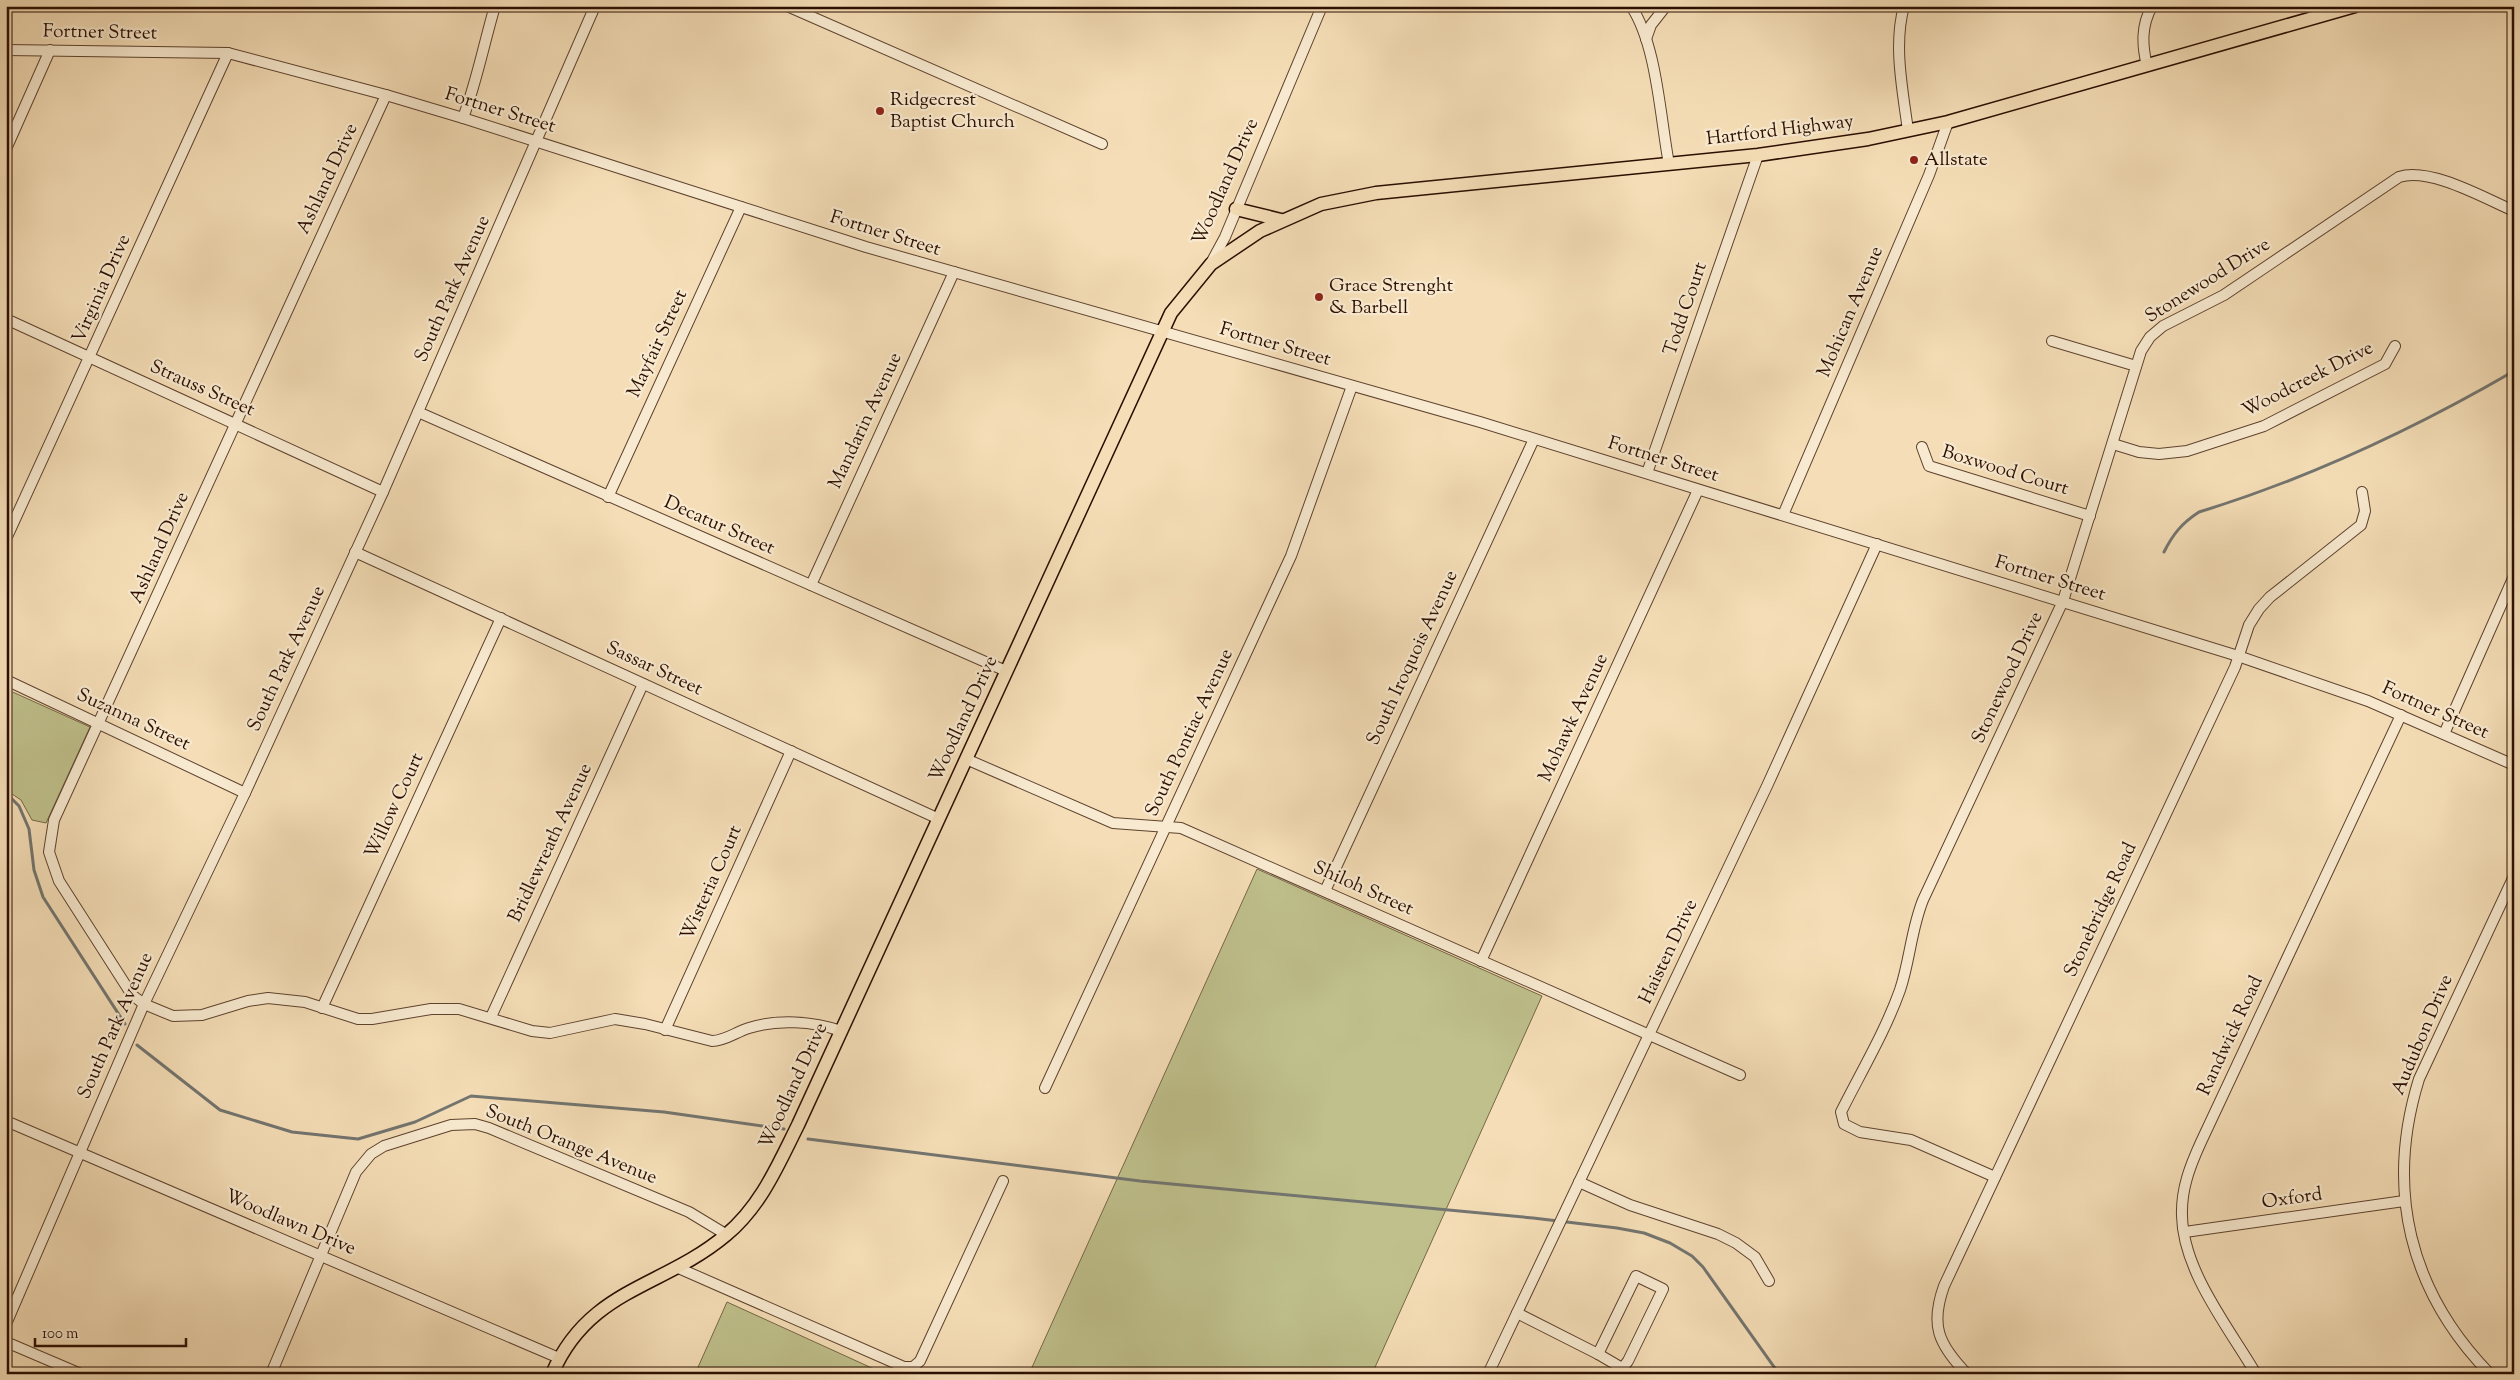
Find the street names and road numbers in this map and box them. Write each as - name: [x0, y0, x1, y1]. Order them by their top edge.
- street label: Fortner Street: [43, 19, 158, 48]
- street label: Fortner Street: [441, 81, 559, 141]
- street label: Hartford Highway: [1705, 108, 1856, 153]
- street label: Woodland Drive: [1186, 114, 1266, 250]
- street label: Ashland Drive: [290, 119, 366, 239]
- street label: Fortner Street: [826, 204, 944, 264]
- street label: South Park Avenue: [408, 211, 498, 367]
- street label: Virginia Drive: [66, 230, 138, 348]
- street label: Stonewood Drive: [2140, 232, 2276, 330]
- street label: Mohican Avenue: [1811, 242, 1891, 382]
- street label: Todd Court: [1657, 258, 1715, 359]
- street label: Mayfair Street: [621, 285, 695, 402]
- street label: Fortner Street: [1216, 316, 1334, 374]
- street label: Woodcreek Drive: [2238, 335, 2378, 425]
- street label: Mandarin Avenue: [823, 348, 910, 494]
- street label: Strauss Street: [145, 354, 259, 424]
- street label: Fortner Street: [1604, 430, 1722, 490]
- street label: Boxwood Court: [1938, 439, 2072, 503]
- street label: Ashland Drive: [123, 488, 197, 608]
- street label: Decatur Street: [659, 490, 779, 563]
- street label: Fortner Street: [1991, 549, 2109, 609]
- street label: South Iroquois Avenue: [1361, 566, 1465, 750]
- street label: South Park Avenue: [241, 581, 333, 736]
- street label: Stonewood Drive: [1966, 607, 2050, 748]
- street label: Sassar Street: [601, 635, 707, 703]
- street label: South Pontiac Avenue: [1139, 645, 1241, 821]
- street label: Mohawk Avenue: [1532, 649, 1616, 787]
- street label: Woodland Drive: [923, 651, 1005, 787]
- street label: Fortner Street: [2377, 675, 2493, 747]
- street label: Suzanna Street: [72, 682, 195, 758]
- street label: Willow Court: [359, 748, 431, 863]
- street label: Bridlewreath Avenue: [502, 759, 600, 927]
- street label: Wisteria Court: [675, 821, 750, 945]
- street label: Stonebridge Road: [2058, 838, 2144, 982]
- street label: Shiloh Street: [1308, 855, 1418, 923]
- street label: Haisten Drive: [1633, 895, 1705, 1009]
- street label: South Park Avenue: [71, 948, 161, 1104]
- street label: Audubon Drive: [2385, 970, 2461, 1100]
- street label: Randwick Road: [2191, 972, 2271, 1100]
- street label: Woodland Drive: [753, 1018, 835, 1154]
- street label: South Orange Avenue: [481, 1098, 661, 1192]
- street label: Oxford: [2260, 1181, 2324, 1217]
- street label: Woodlawn Drive: [220, 1183, 360, 1263]

